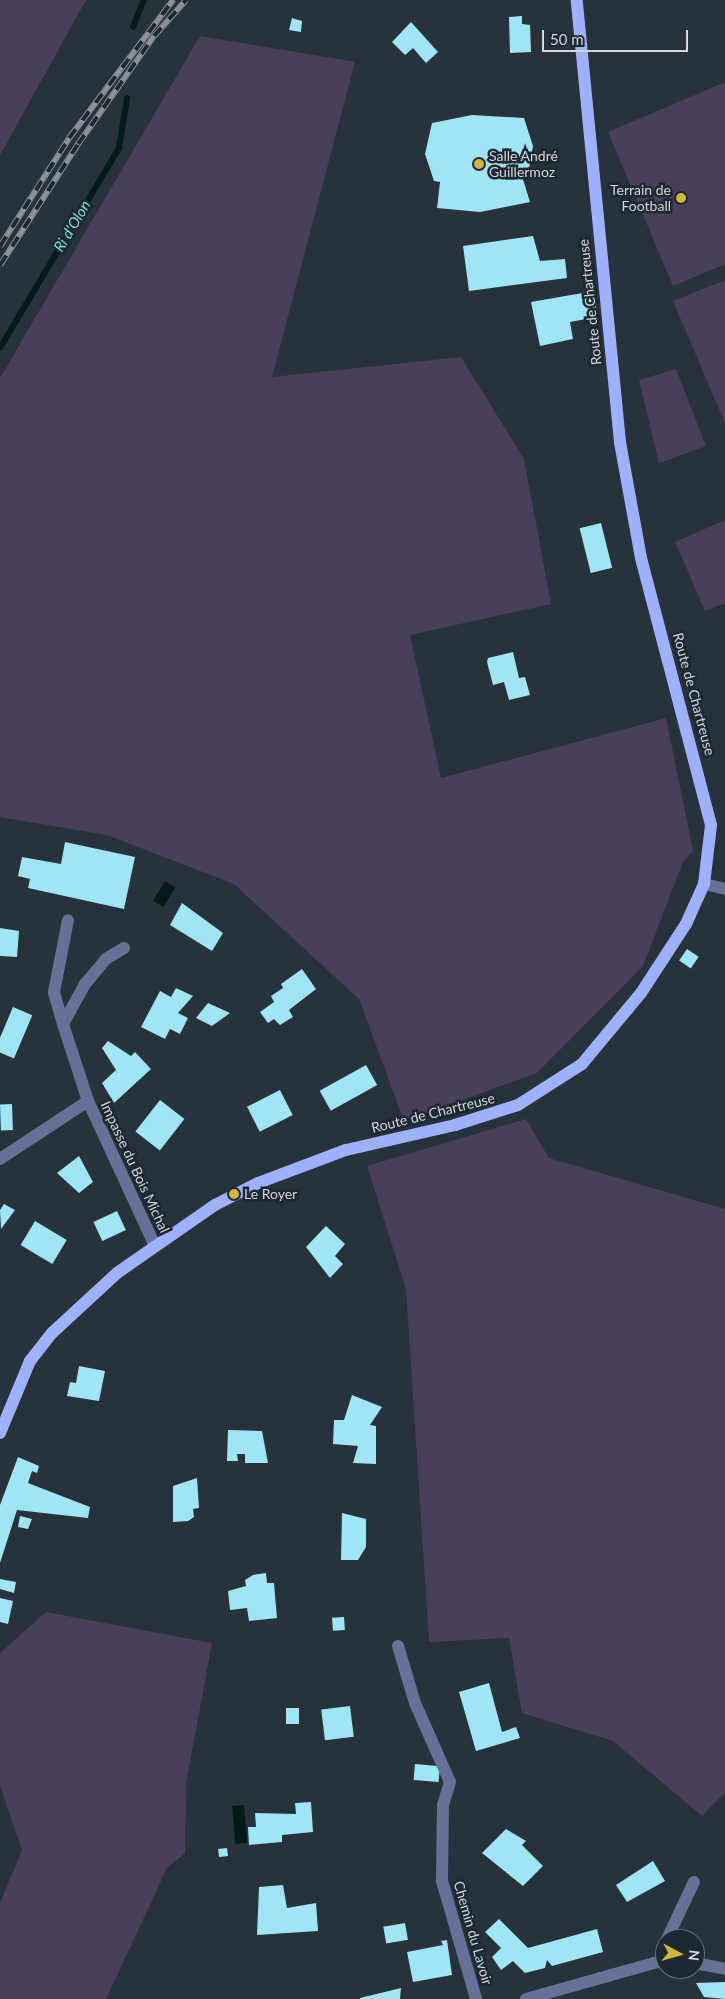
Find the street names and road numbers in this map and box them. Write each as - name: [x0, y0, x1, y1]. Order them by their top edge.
- street label: Route de Chartreuse: [575, 238, 605, 366]
- street label: Route de Chartreuse: [670, 631, 718, 757]
- street label: Route de Chartreuse: [370, 1090, 496, 1136]
- street label: Impasse du Bois Michal: [97, 1098, 173, 1236]
- street label: Chemin du Lavoir: [450, 1879, 496, 1987]

